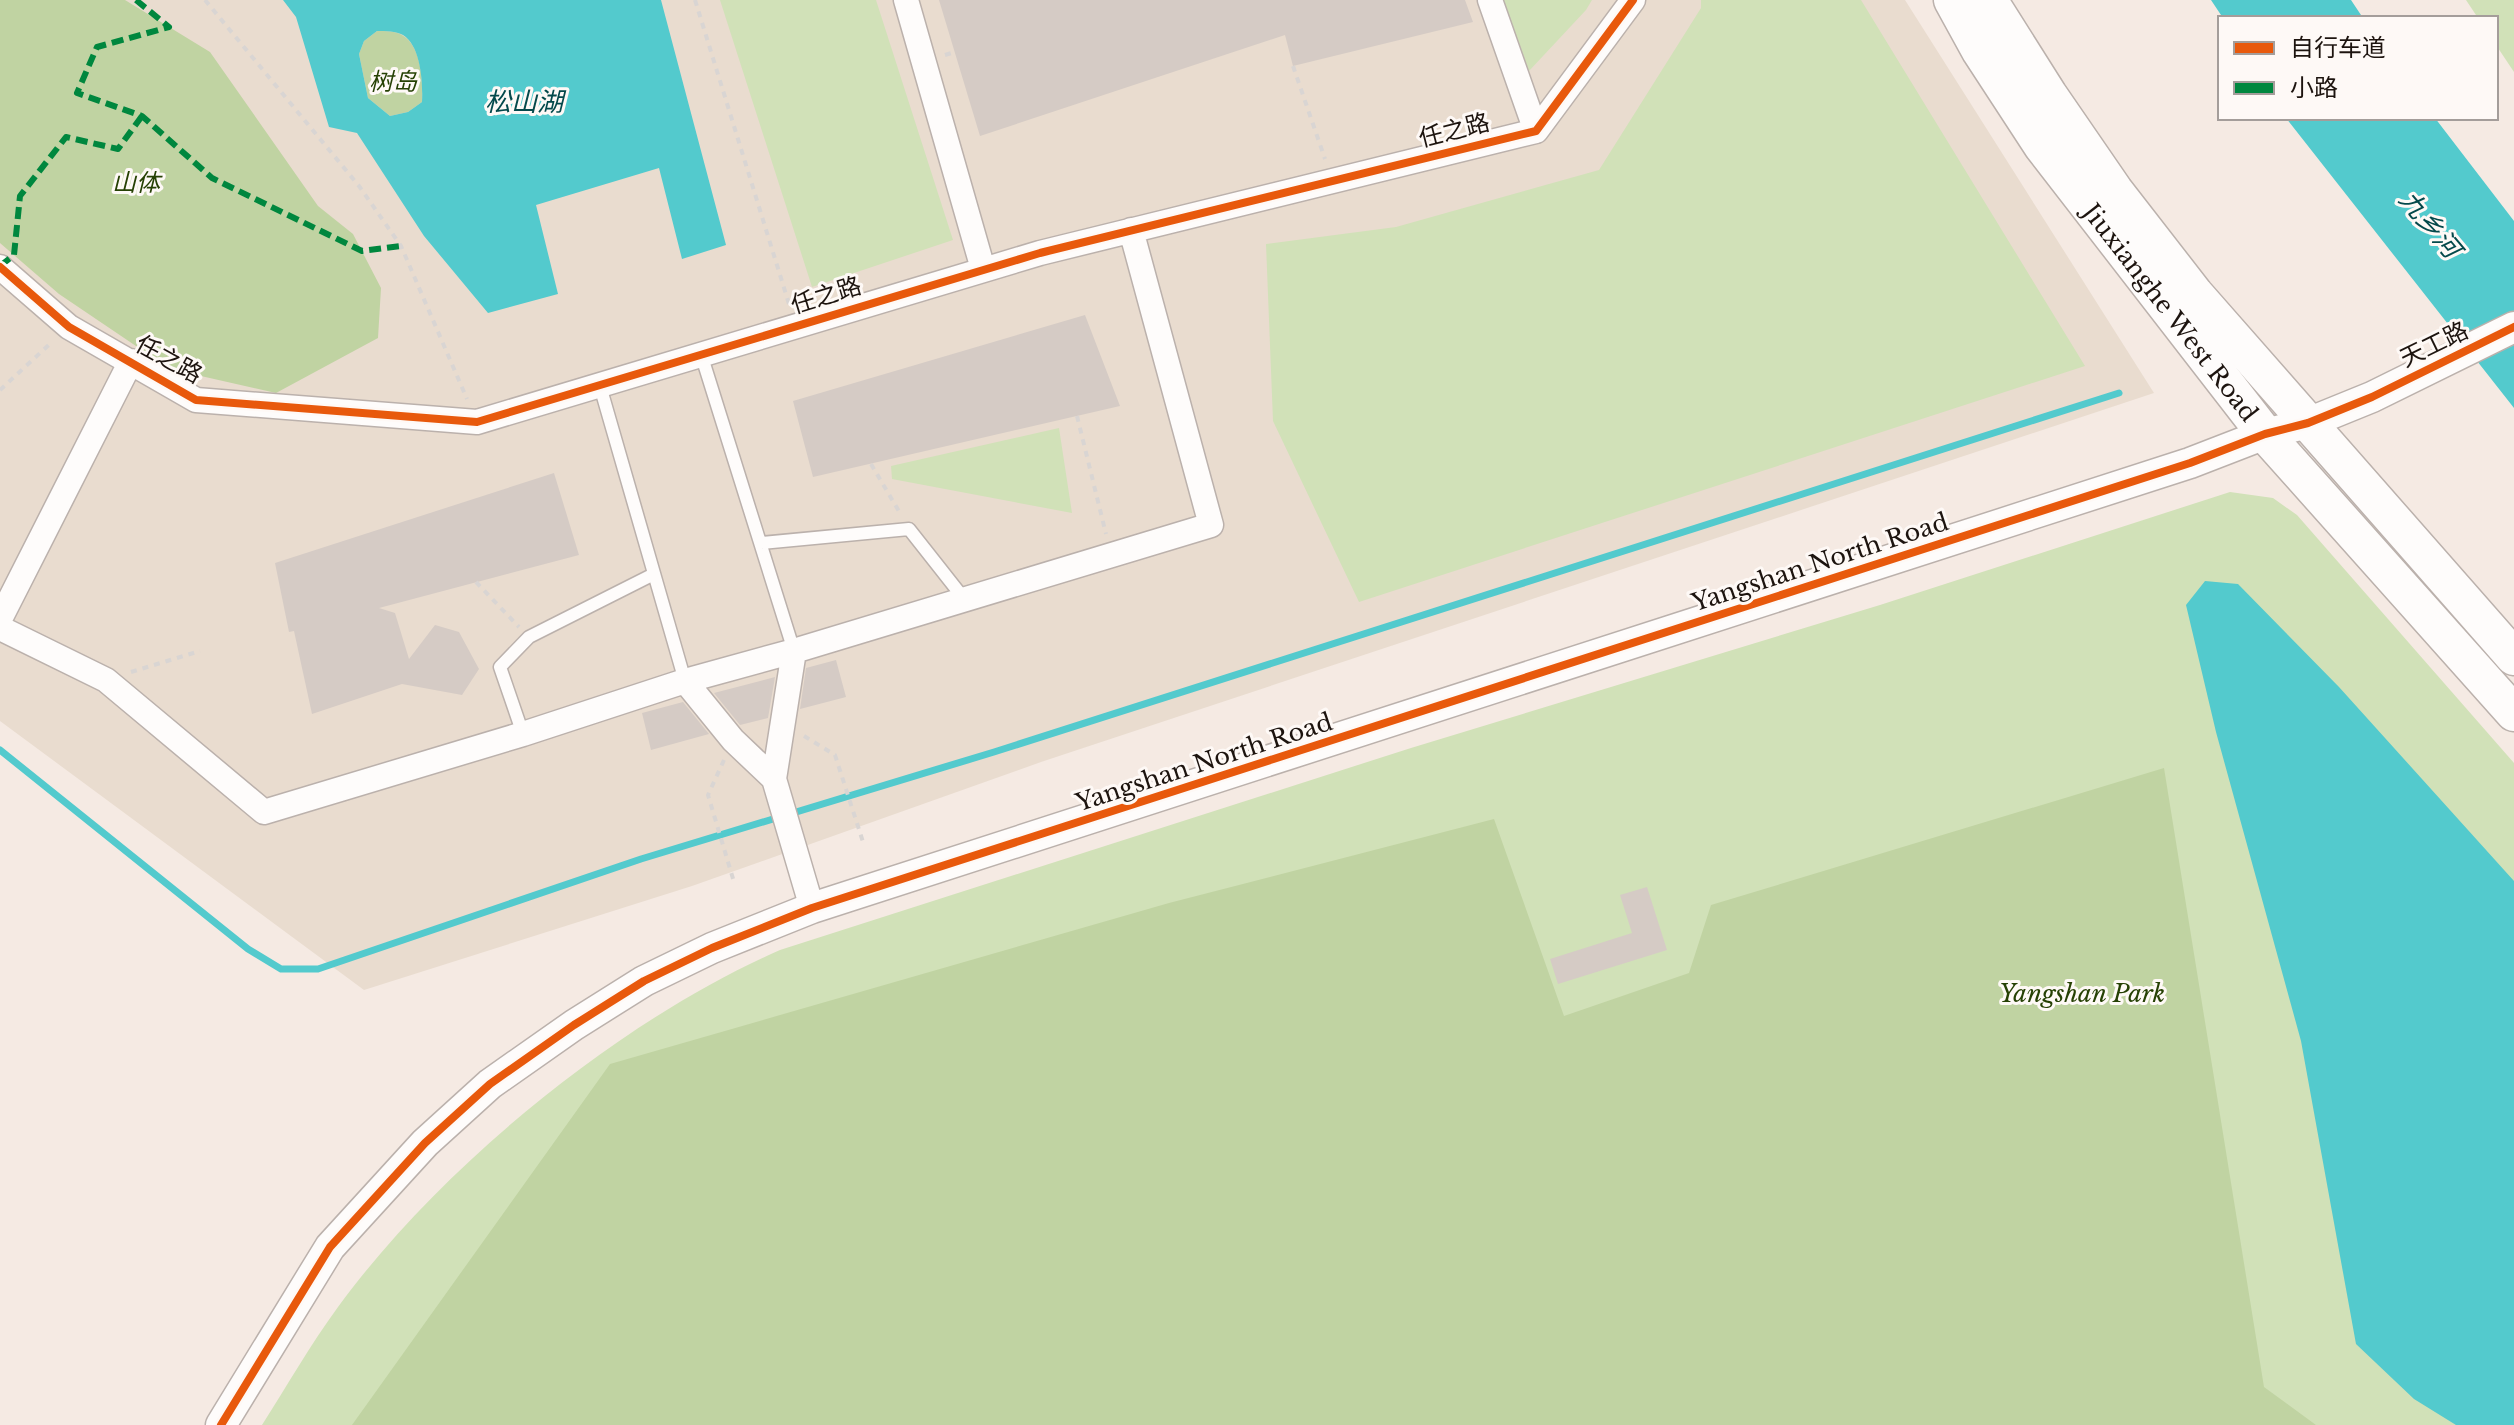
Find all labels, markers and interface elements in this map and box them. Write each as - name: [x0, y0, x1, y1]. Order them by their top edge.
- legend: [2218, 16, 2498, 120]
- text: 自行车道: [2290, 33, 2386, 62]
- park label: 树岛: [369, 67, 418, 96]
- text: 小路: [2290, 73, 2338, 102]
- water label: 松山湖: [485, 86, 567, 118]
- street label: 任之路: [1416, 107, 1492, 153]
- park label: 山体: [112, 168, 163, 197]
- water label: 九乡河: [2393, 184, 2471, 268]
- street label: Jiuxianghe West Road: [2076, 195, 2264, 427]
- street label: 任之路: [787, 271, 865, 319]
- street label: 天工路: [2395, 315, 2473, 373]
- street label: 任之路: [130, 329, 208, 389]
- street label: Yangshan North Road: [1687, 507, 1952, 618]
- street label: Yangshan North Road: [1071, 707, 1336, 818]
- park label: Yangshan Park: [1999, 979, 2165, 1008]

